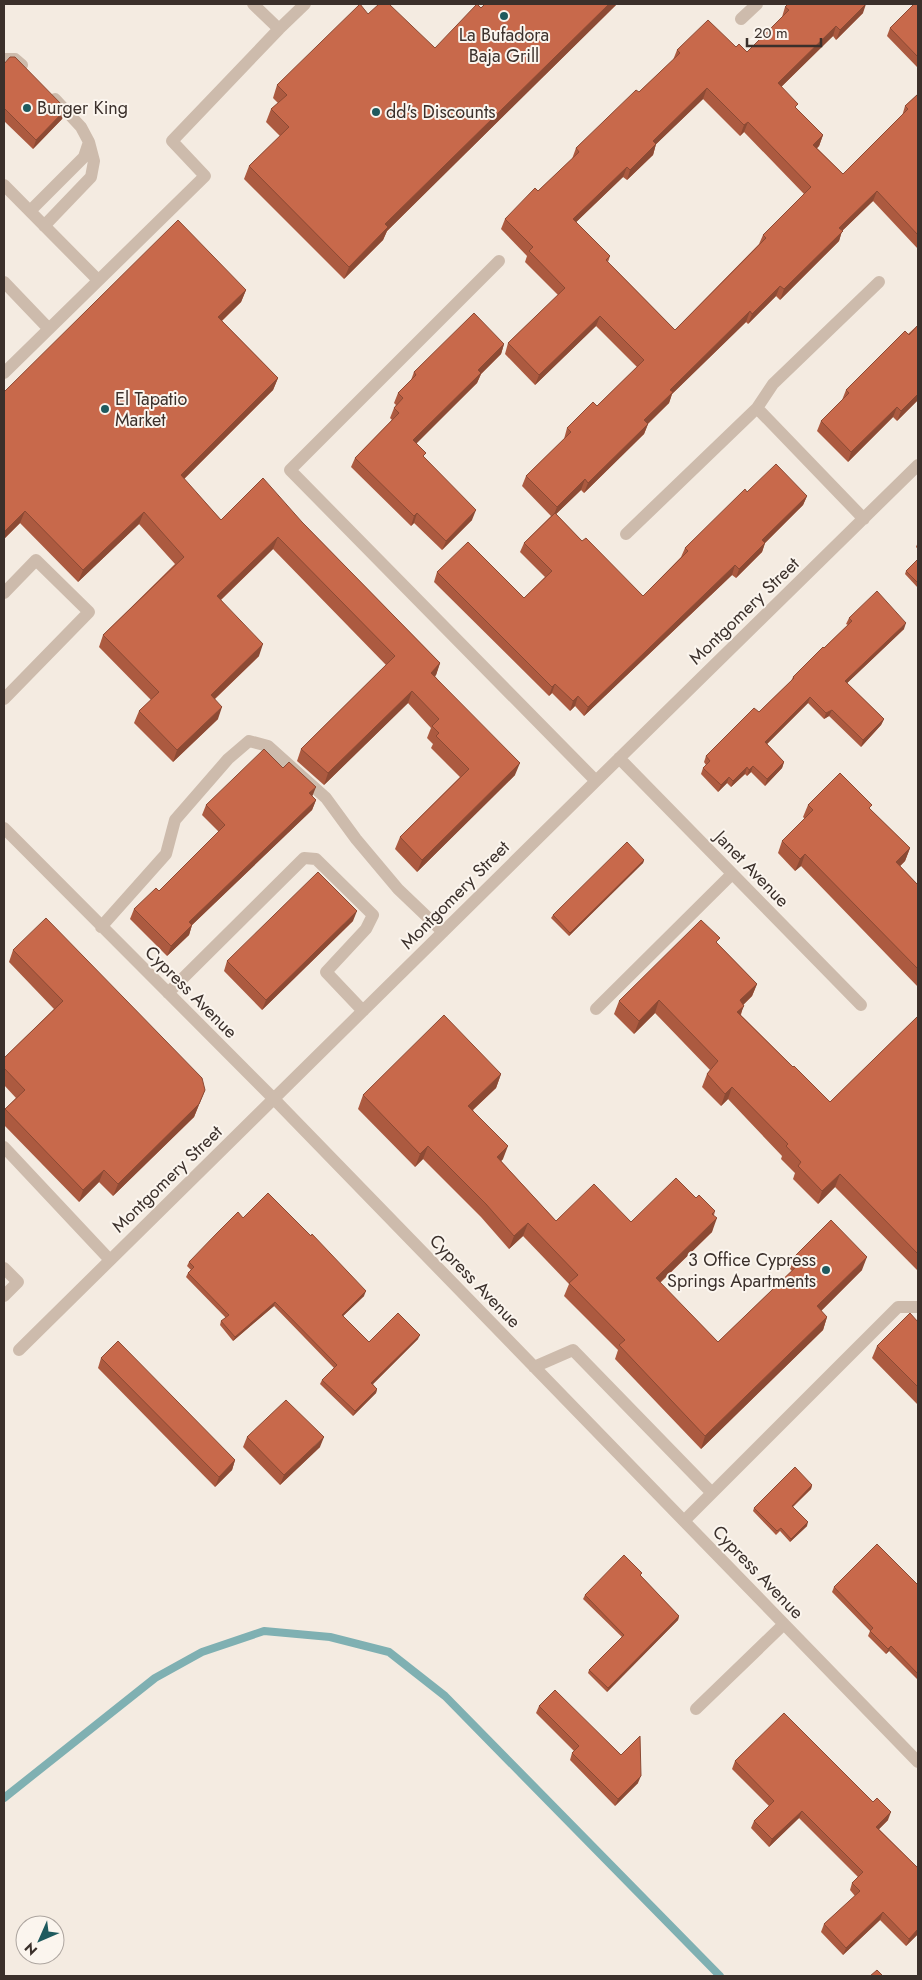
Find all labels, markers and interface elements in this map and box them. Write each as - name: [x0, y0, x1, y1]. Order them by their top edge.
- marker: La Bufadora Baja Grill: [498, 10, 510, 22]
- scale bar: [747, 15, 821, 47]
- place label: La Bufadora Baja Grill: [459, 22, 549, 69]
- text: 20 m: [754, 22, 788, 44]
- place label: Burger King: [37, 95, 128, 121]
- place label: dd's Discounts: [386, 99, 496, 125]
- marker: Burger King: [21, 102, 33, 114]
- marker: dd's Discounts: [370, 106, 382, 118]
- place label: El Tapatio Market: [115, 386, 188, 433]
- marker: El Tapatio Market: [99, 403, 111, 415]
- street label: Montgomery Street: [683, 551, 806, 671]
- street label: Janet Avenue: [707, 823, 795, 913]
- street label: Montgomery Street: [395, 834, 516, 955]
- street label: Cypress Avenue: [139, 940, 243, 1044]
- street label: Montgomery Street: [106, 1119, 229, 1239]
- street label: Cypress Avenue: [423, 1228, 527, 1334]
- place label: 3 Office Cypress Springs Apartments: [667, 1247, 816, 1294]
- marker: 3 Office Cypress Springs Apartments: [820, 1264, 832, 1276]
- street label: Cypress Avenue: [706, 1519, 810, 1625]
- north arrow: [15, 1915, 65, 1965]
- text: N: [20, 1938, 42, 1960]

